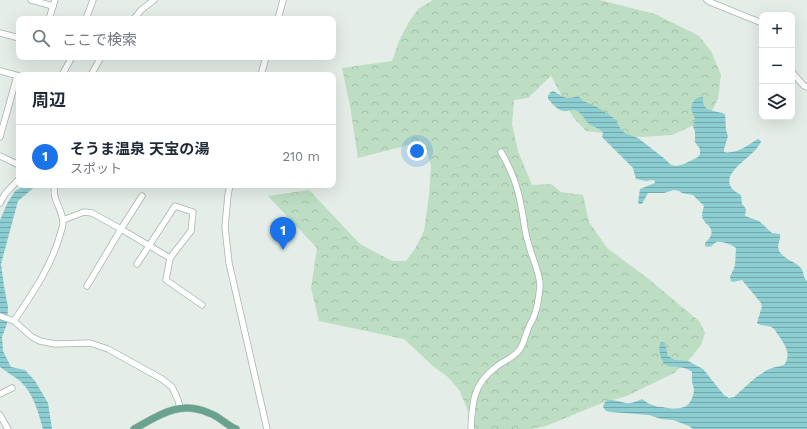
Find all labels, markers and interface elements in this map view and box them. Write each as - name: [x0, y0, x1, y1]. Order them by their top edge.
- map controls: [759, 12, 795, 120]
- button: +: [759, 12, 795, 48]
- search box: [16, 16, 336, 60]
- icon: search: [30, 27, 52, 49]
- text: ここで検索: [62, 31, 137, 49]
- button: −: [759, 48, 795, 84]
- button: layers: [759, 84, 795, 120]
- text: 周辺: [32, 90, 66, 110]
- text: そうま温泉 天宝の湯: [70, 140, 209, 158]
- your location: [407, 141, 427, 161]
- text: 1: [42, 149, 48, 164]
- text: 210 m: [282, 149, 320, 164]
- text: スポット: [70, 161, 122, 176]
- pin: 1: [270, 217, 296, 250]

